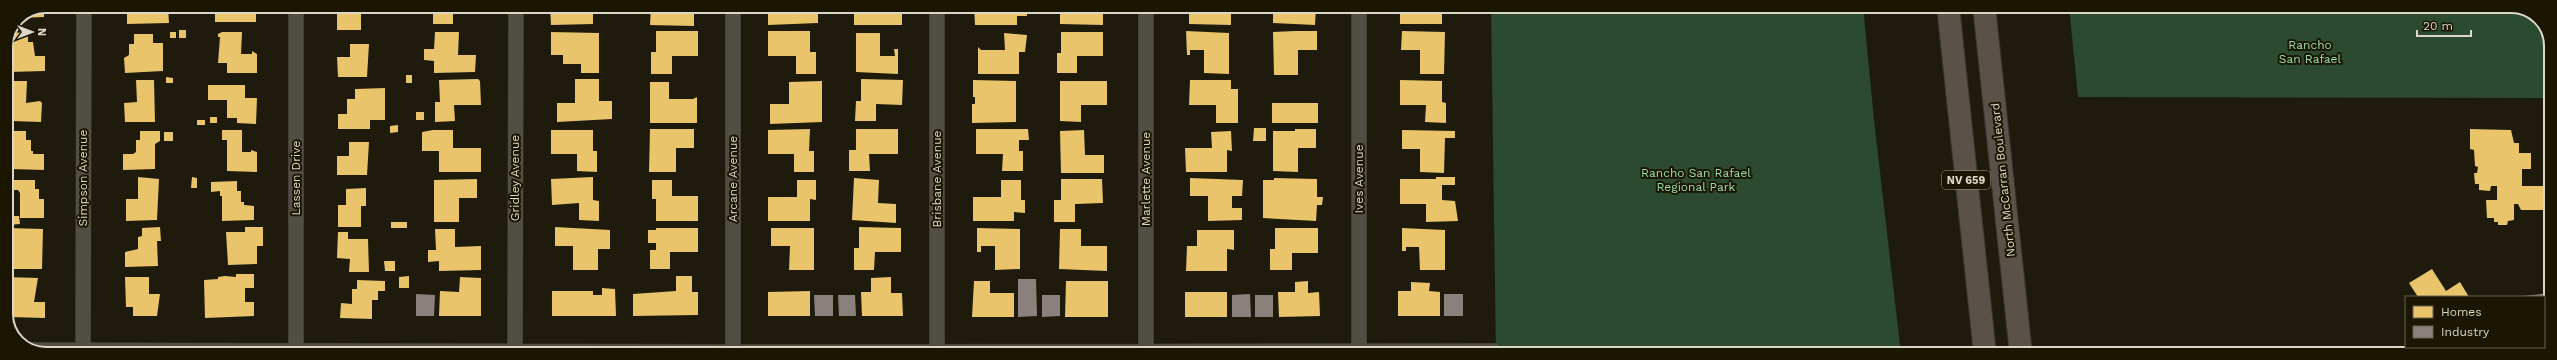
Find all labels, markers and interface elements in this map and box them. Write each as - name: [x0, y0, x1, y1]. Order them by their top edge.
- north arrow: [12, 12, 52, 52]
- scale bar: [2417, 12, 2471, 38]
- text: 20 m: [2423, 19, 2453, 33]
- text: N: [35, 28, 48, 36]
- park label: Rancho San Rafael: [2279, 38, 2341, 66]
- street label: North McCarran Boulevard: [1988, 102, 2018, 258]
- street label: Simpson Avenue: [76, 130, 90, 226]
- street label: Brisbane Avenue: [930, 130, 944, 227]
- street label: Marlette Avenue: [1139, 132, 1153, 226]
- street label: Gridley Avenue: [508, 135, 522, 221]
- street label: Arcane Avenue: [726, 136, 740, 222]
- street label: Lassen Drive: [289, 140, 303, 215]
- street label: Ives Avenue: [1352, 144, 1366, 214]
- park label: Rancho San Rafael Regional Park: [1641, 166, 1751, 194]
- road number: NV 659: [1942, 171, 1990, 189]
- legend: [2405, 296, 2545, 348]
- text: Homes: [2441, 305, 2482, 319]
- text: Industry: [2441, 325, 2490, 339]

